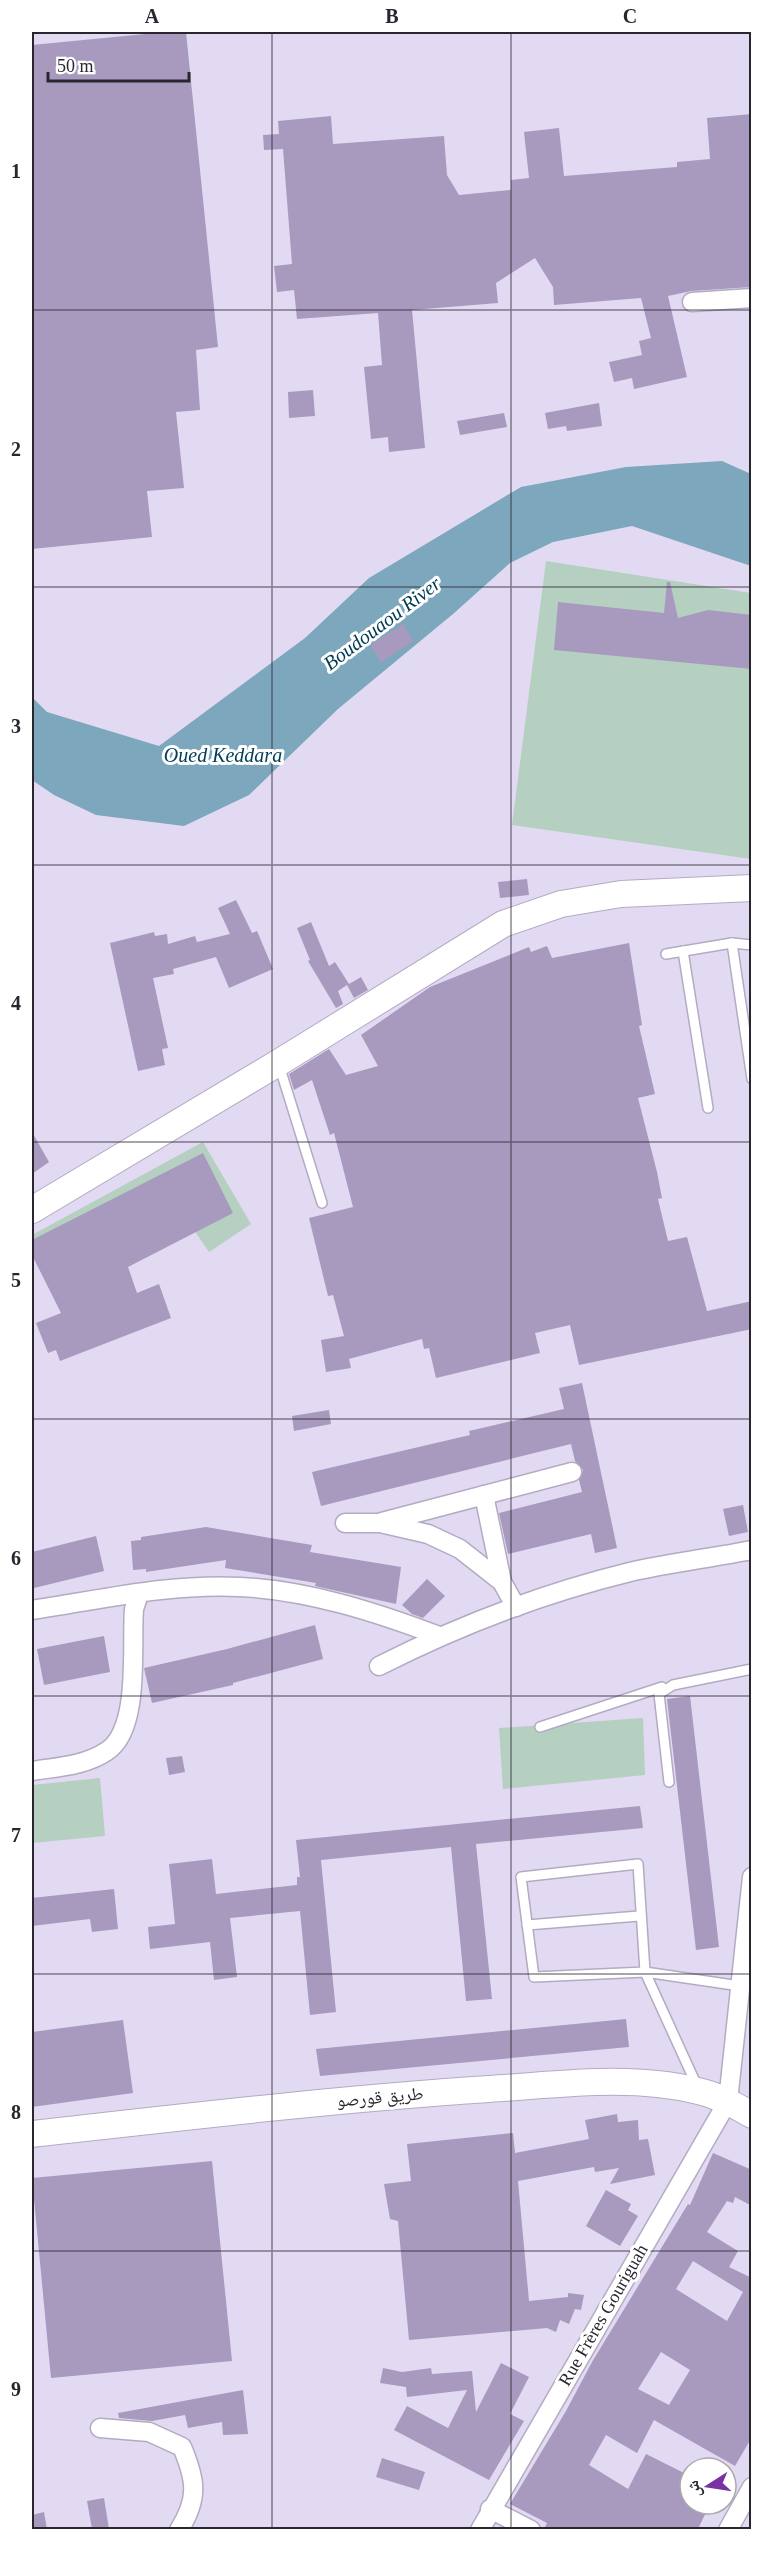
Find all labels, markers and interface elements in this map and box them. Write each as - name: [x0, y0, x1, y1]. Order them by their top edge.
- text: A: [145, 5, 160, 27]
- text: B: [385, 5, 399, 27]
- text: C: [623, 5, 637, 27]
- scale bar: [48, 45, 189, 83]
- text: 50 m: [57, 56, 94, 76]
- text: 1: [11, 160, 21, 182]
- text: 2: [11, 438, 21, 460]
- water label: Boudouaou River: [319, 572, 445, 674]
- text: 3: [11, 715, 21, 737]
- water label: Oued Keddara: [164, 744, 282, 766]
- text: 4: [11, 992, 21, 1014]
- text: 5: [11, 1269, 21, 1291]
- text: 6: [11, 1547, 21, 1569]
- text: 7: [11, 1824, 21, 1846]
- street label: طريق قورصو: [336, 2083, 424, 2112]
- text: 8: [11, 2101, 21, 2123]
- street label: Rue Frères Gouriguah: [554, 2241, 652, 2389]
- text: 9: [11, 2378, 21, 2400]
- north arrow: [678, 2456, 738, 2516]
- text: ش: [684, 2479, 705, 2499]

